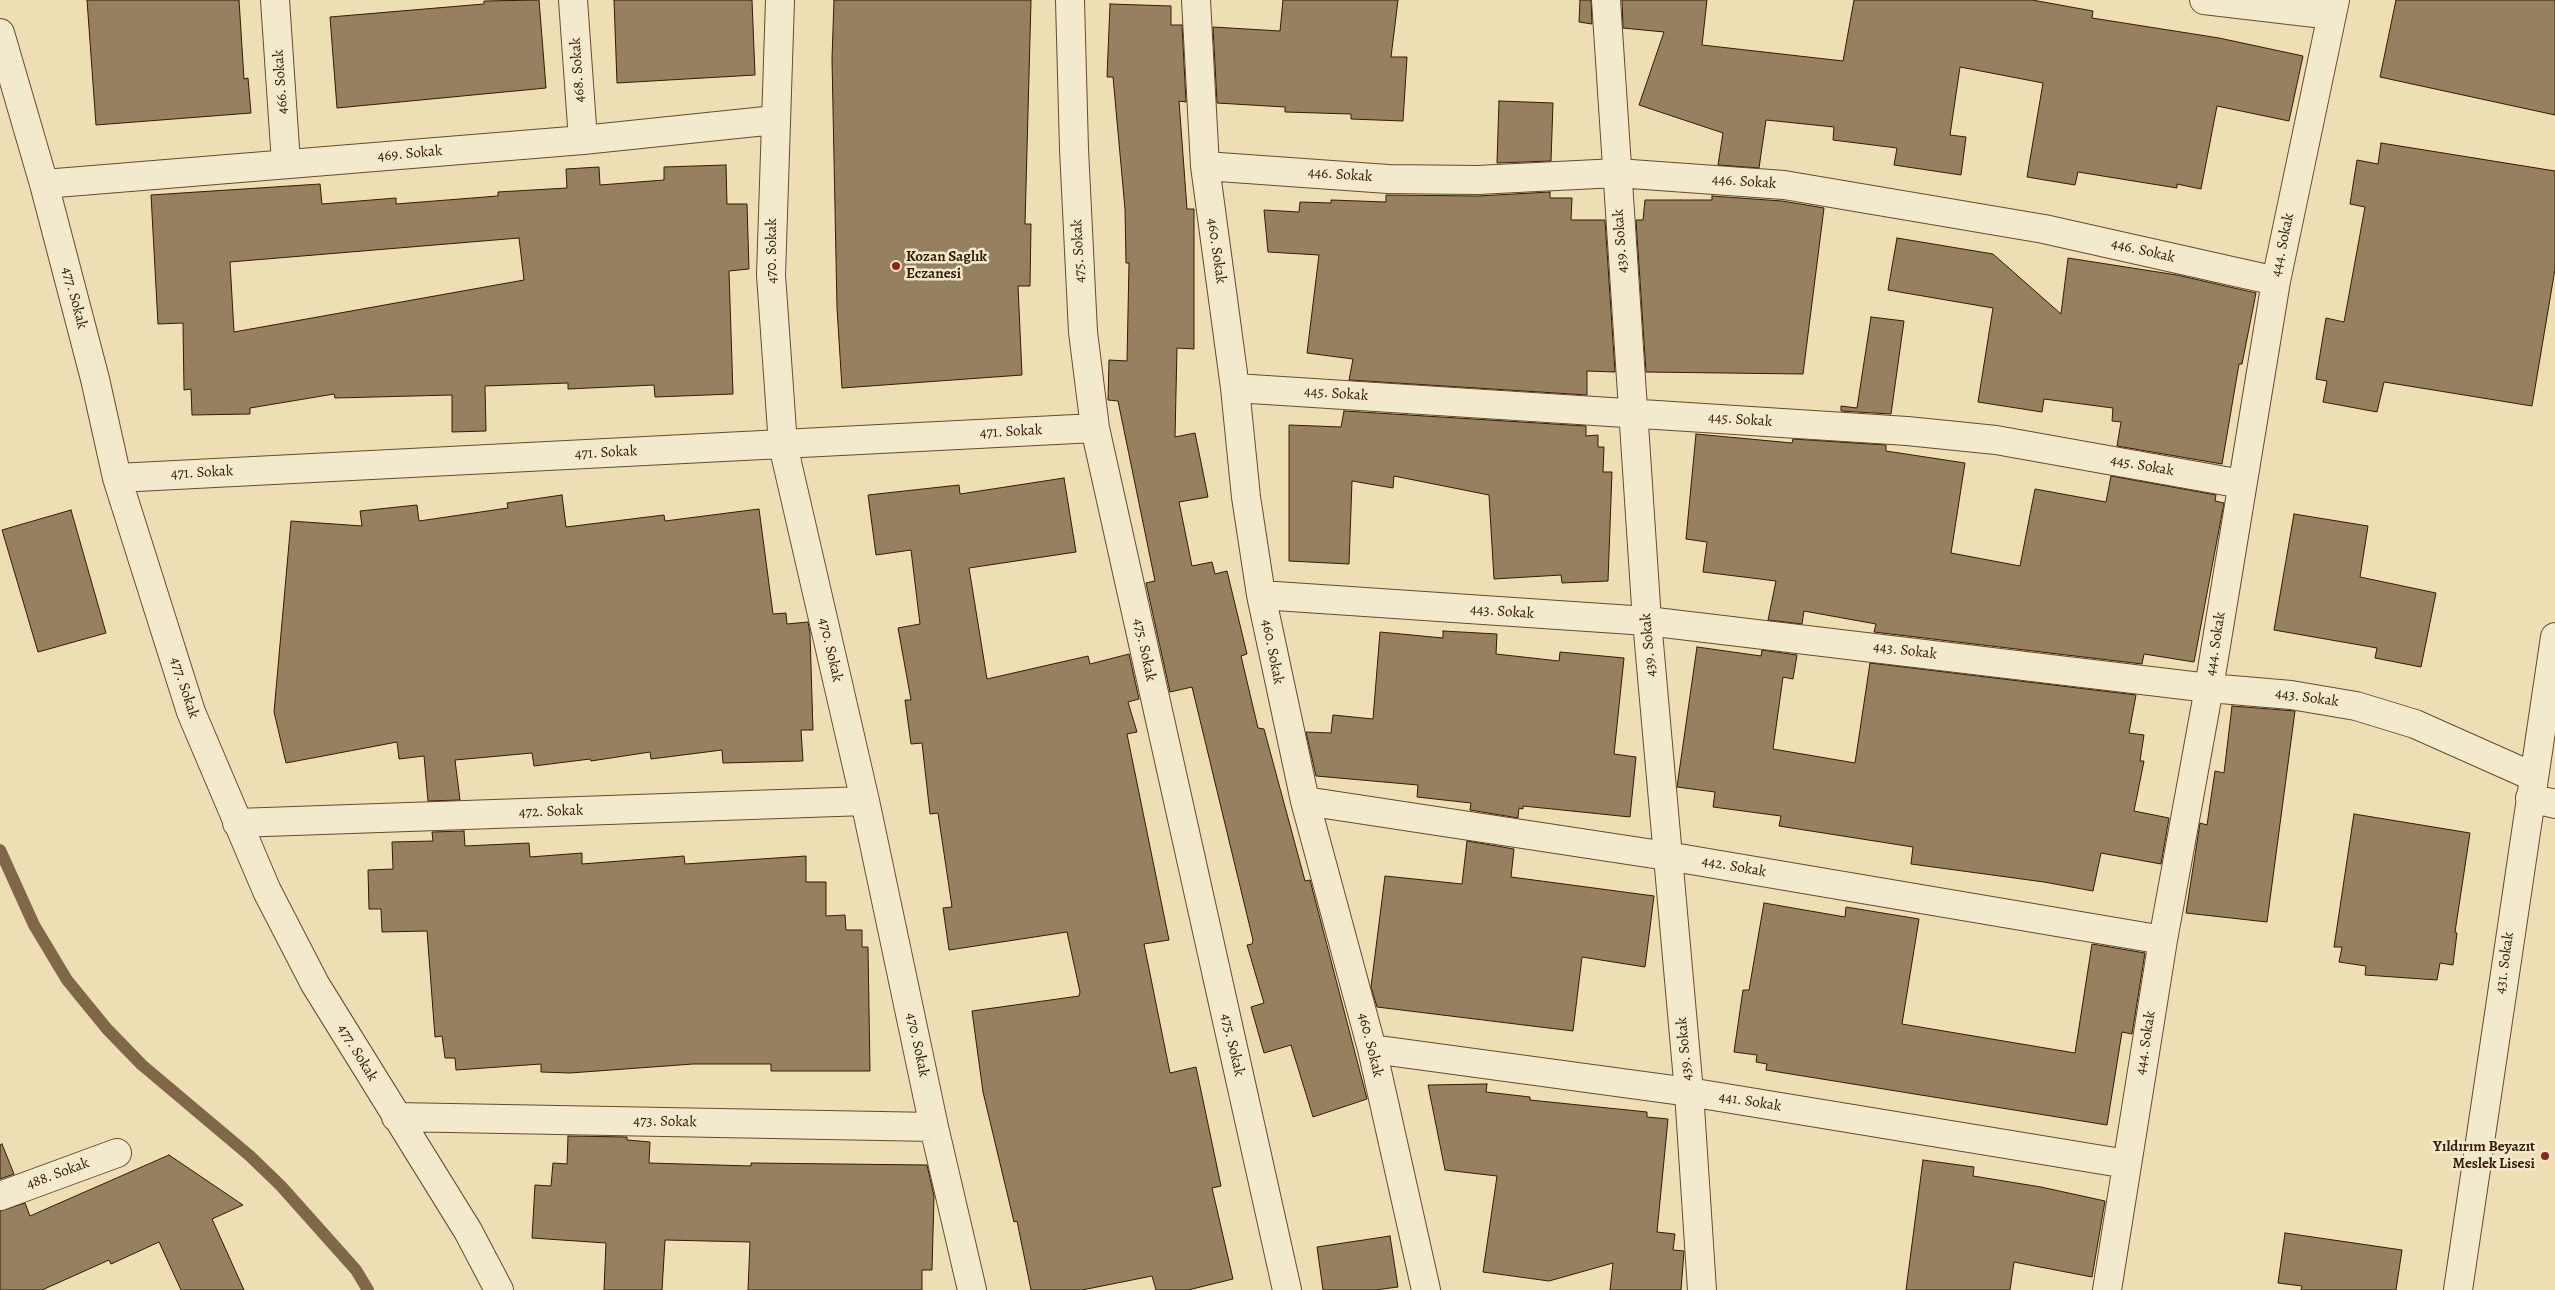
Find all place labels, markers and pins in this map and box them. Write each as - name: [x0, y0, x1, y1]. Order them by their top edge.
- place label: Kozan Saglık Eczanesi: [906, 248, 987, 283]
- marker: Kozan Saglık Eczanesi: [890, 260, 902, 272]
- place label: Yıldırım Beyazıt Meslek Lisesi: [2433, 1138, 2535, 1173]
- marker: Yıldırım Beyazıt Meslek Lisesi: [2539, 1150, 2551, 1162]

